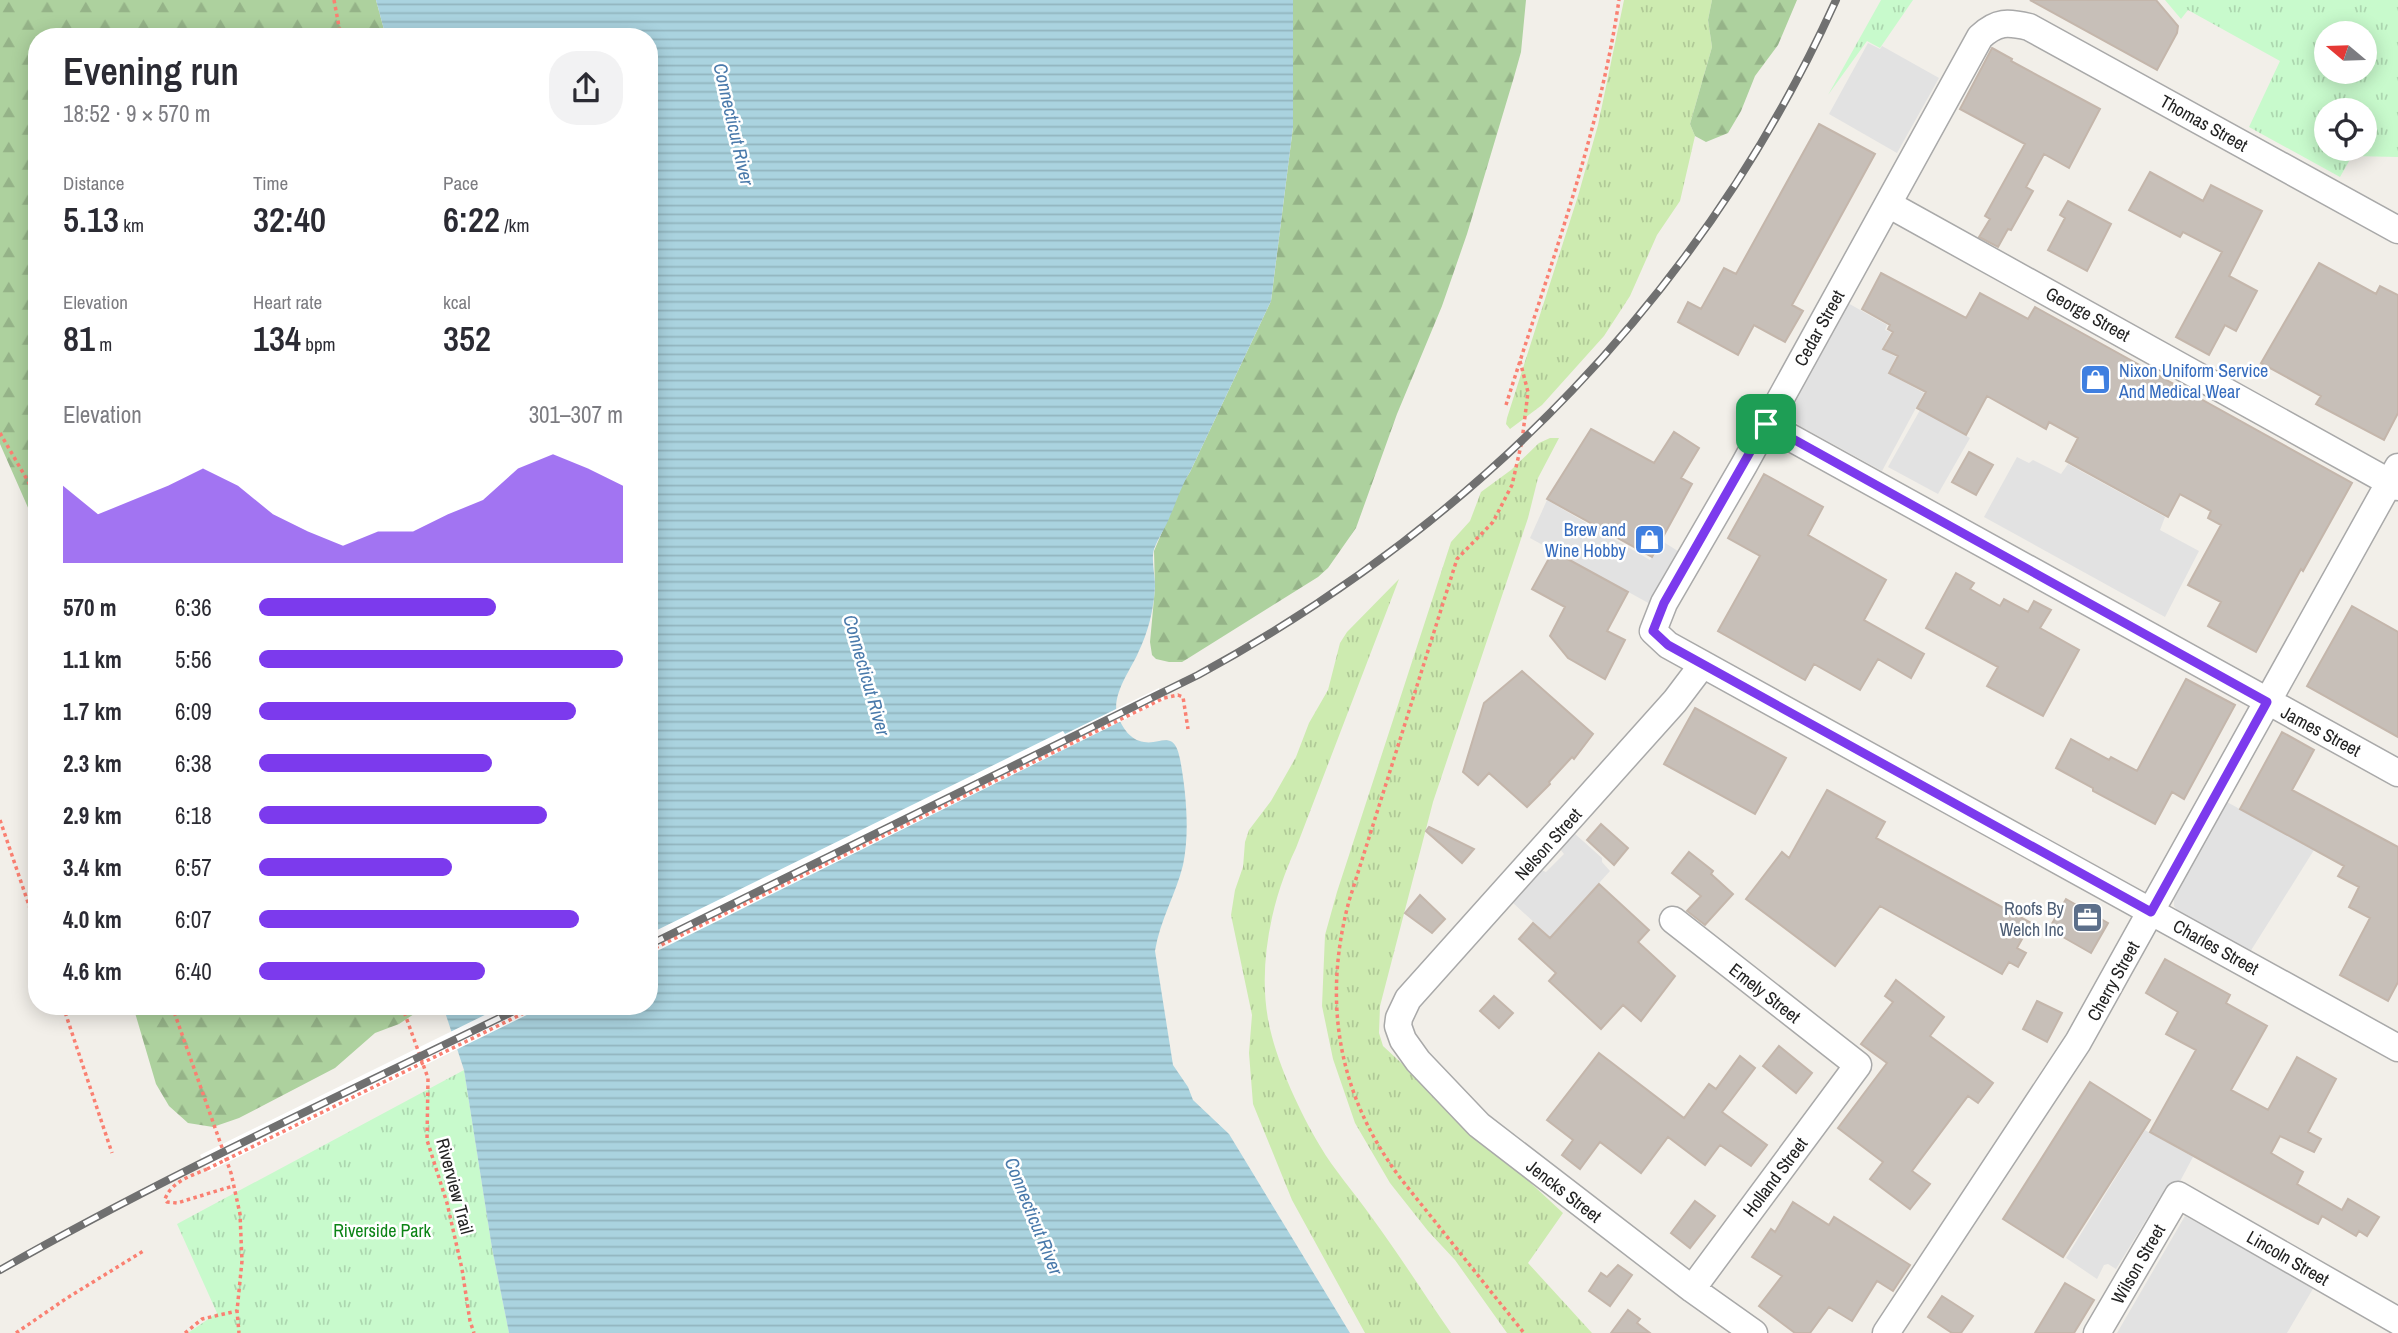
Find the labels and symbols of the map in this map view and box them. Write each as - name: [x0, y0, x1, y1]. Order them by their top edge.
- north arrow: [2314, 21, 2376, 84]
- water label: Connecticut River: [707, 60, 761, 188]
- street label: Thomas Street: [2156, 89, 2252, 157]
- street label: George Street: [2041, 281, 2135, 347]
- street label: Cedar Street: [1788, 285, 1850, 371]
- place label: Nixon Uniform Service And Medical Wear: [2118, 358, 2268, 404]
- shop icon: Nixon Uniform Service And Medical Wear: [2079, 363, 2113, 397]
- pin: [1736, 394, 1796, 454]
- place label: Brew and Wine Hobby: [1545, 517, 1627, 563]
- shop icon: Brew and Wine Hobby: [1632, 522, 1666, 556]
- water label: Connecticut River: [837, 611, 897, 739]
- street label: James Street: [2277, 700, 2365, 762]
- street label: Nelson Street: [1509, 802, 1587, 886]
- place label: Roofs By Welch Inc: [1999, 896, 2065, 942]
- office icon: Roofs By Welch Inc: [2070, 901, 2104, 935]
- street label: Charles Street: [2169, 913, 2263, 981]
- street label: Cherry Street: [2081, 937, 2145, 1025]
- street label: Emely Street: [1724, 957, 1806, 1029]
- street label: Holland Street: [1737, 1132, 1813, 1222]
- street label: Riverview Trail: [430, 1135, 480, 1237]
- water label: Connecticut River: [999, 1153, 1070, 1279]
- street label: Jencks Street: [1521, 1154, 1607, 1228]
- park label: Riverside Park: [333, 1218, 431, 1243]
- street label: Wilson Street: [2105, 1219, 2171, 1309]
- street label: Lincoln Street: [2242, 1224, 2334, 1292]

